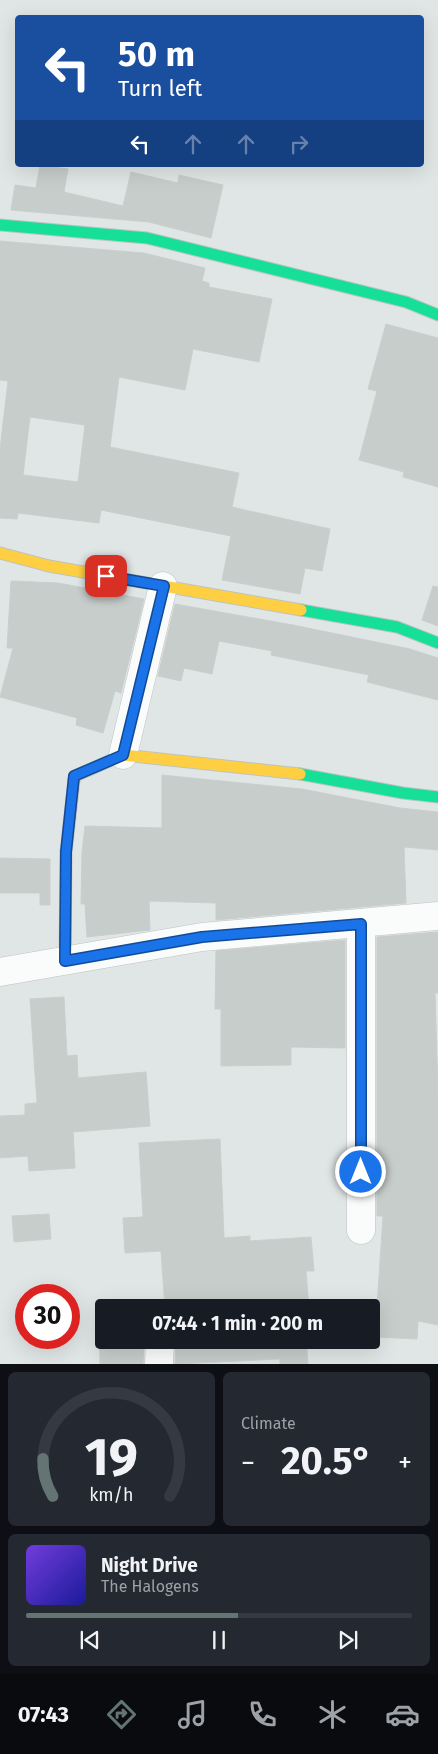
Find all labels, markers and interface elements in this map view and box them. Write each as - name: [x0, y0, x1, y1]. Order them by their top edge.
- text: 50 m: [118, 33, 195, 75]
- icon: left: [35, 35, 100, 100]
- text: Turn left: [118, 75, 202, 102]
- icon: left: [126, 130, 154, 158]
- icon: ahead: [179, 130, 207, 158]
- icon: ahead: [232, 130, 260, 158]
- icon: right: [285, 130, 313, 158]
- pin: [85, 555, 127, 597]
- icon: arrive: [92, 562, 120, 590]
- position arrow: [334, 1145, 386, 1197]
- speed limit sign: 30: [15, 1284, 80, 1349]
- text: 07:44 · 1 min · 200 m: [152, 1312, 323, 1335]
- text: Climate: [241, 1414, 296, 1433]
- text: 19: [85, 1426, 138, 1489]
- text: 20.5°: [281, 1438, 372, 1484]
- text: −: [241, 1446, 255, 1479]
- text: +: [398, 1446, 412, 1479]
- text: km/h: [89, 1484, 134, 1506]
- text: Night Drive: [101, 1554, 198, 1577]
- text: The Halogens: [101, 1577, 199, 1596]
- icon: previous: [76, 1626, 104, 1654]
- icon: pause: [205, 1626, 233, 1654]
- icon: next: [334, 1626, 362, 1654]
- icon: directions: [104, 1697, 139, 1732]
- icon: music: [175, 1697, 210, 1732]
- icon: phone: [245, 1697, 280, 1732]
- icon: climate: [315, 1697, 350, 1732]
- icon: car: [385, 1697, 420, 1732]
- text: 07:43: [18, 1701, 69, 1728]

